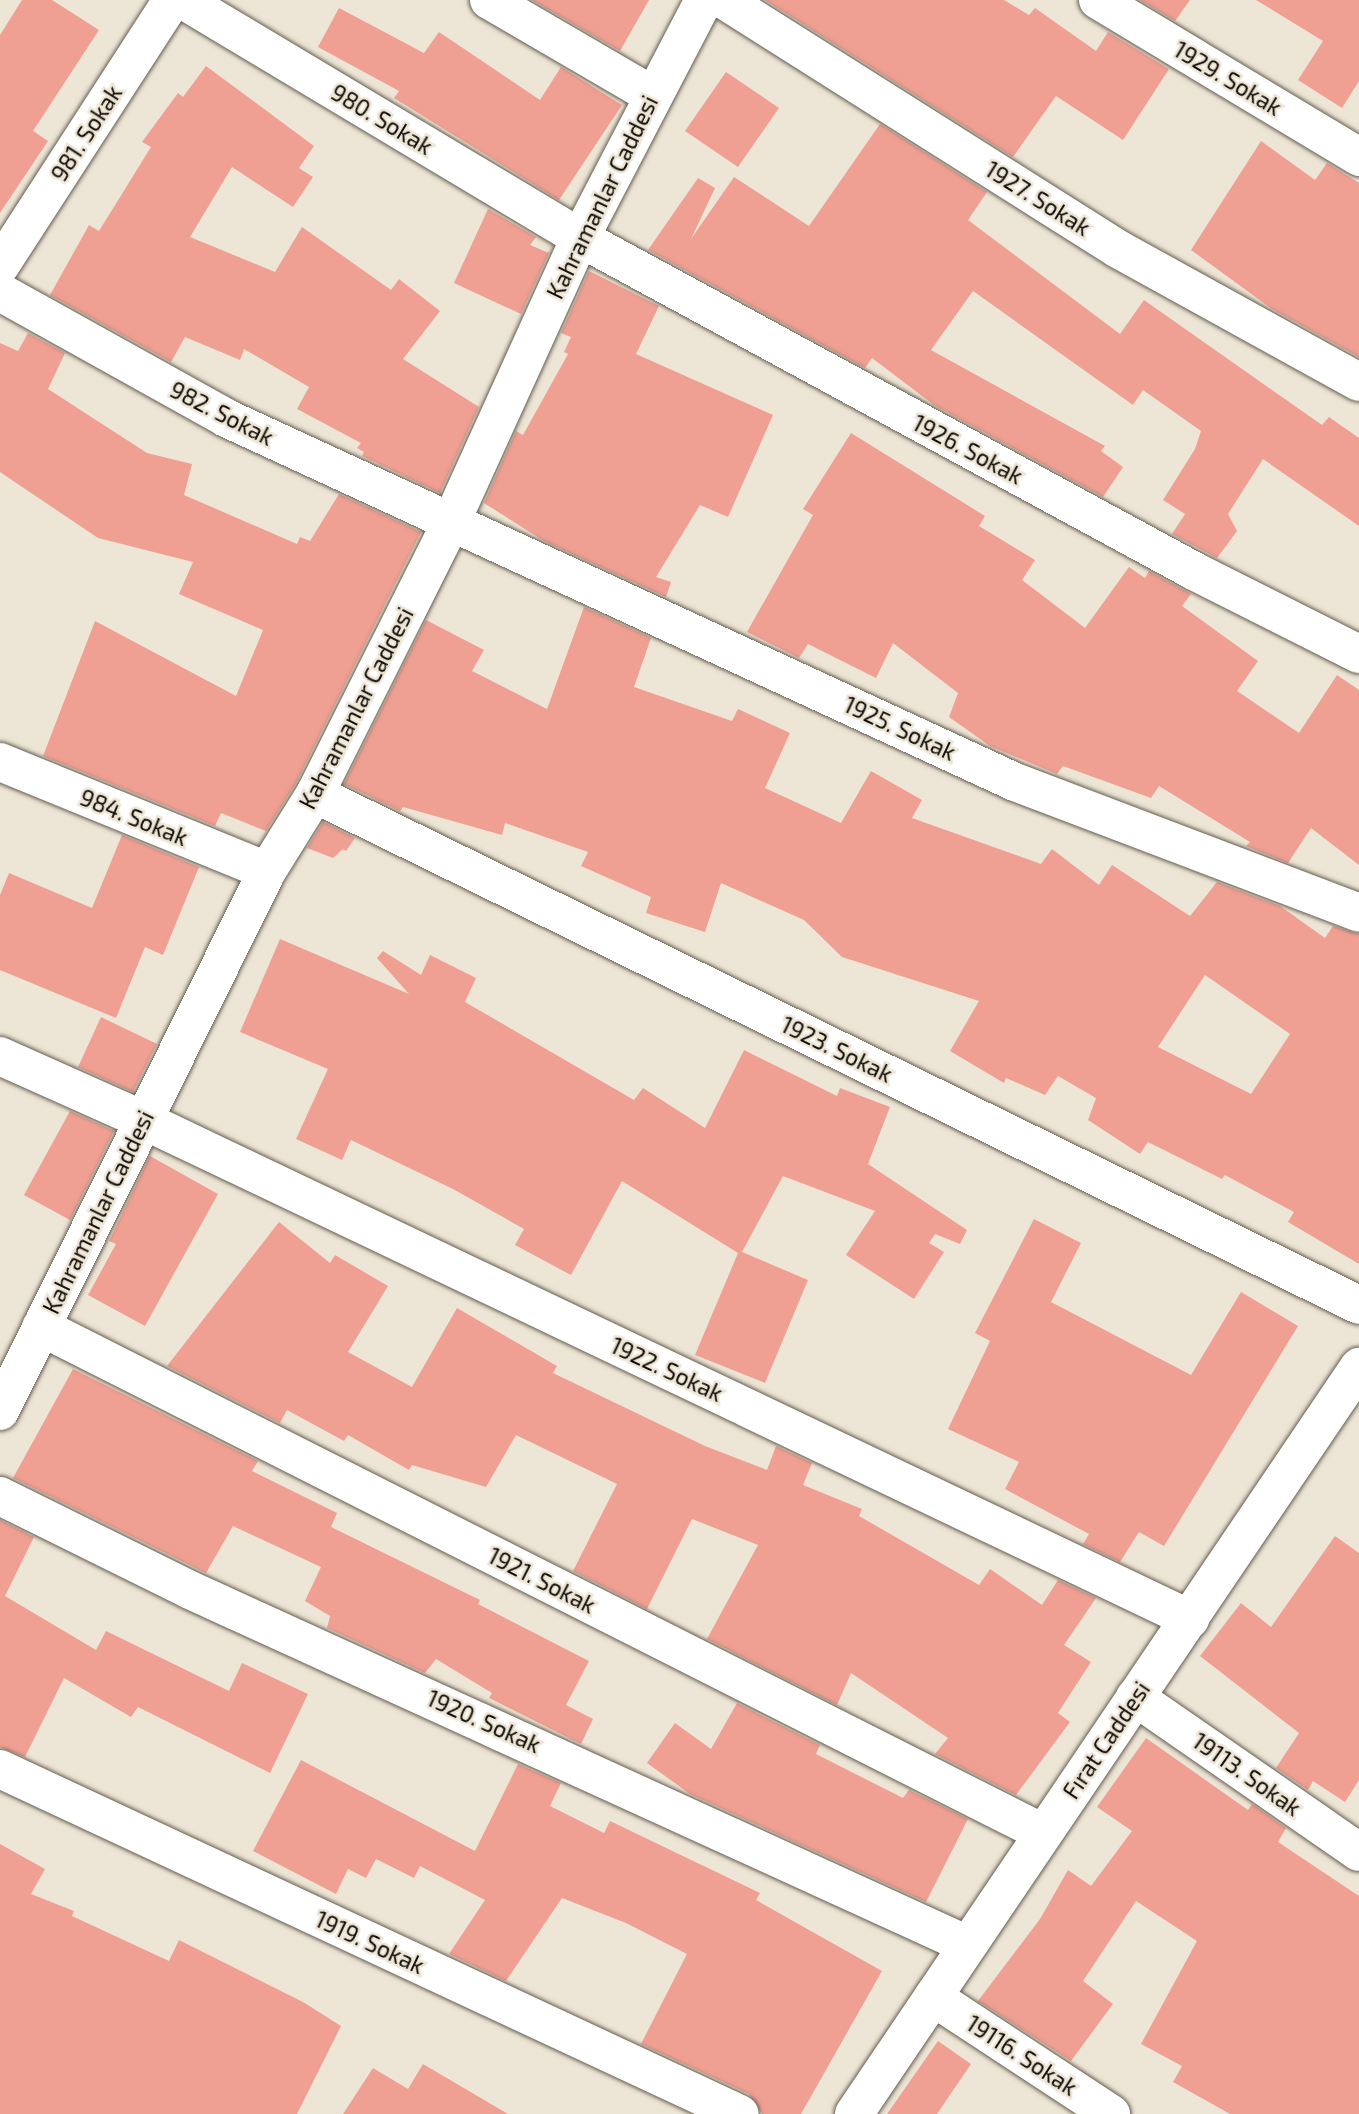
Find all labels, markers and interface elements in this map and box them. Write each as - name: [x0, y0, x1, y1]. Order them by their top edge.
- street label: 1929. Sokak: [1169, 35, 1287, 121]
- street label: 980. Sokak: [326, 78, 438, 160]
- street label: 981. Sokak: [45, 80, 127, 186]
- street label: Kahramanlar Caddesi: [541, 91, 663, 303]
- street label: 1927. Sokak: [981, 155, 1095, 241]
- street label: 982. Sokak: [166, 375, 278, 451]
- street label: 1926. Sokak: [908, 408, 1028, 490]
- street label: Kahramanlar Caddesi: [293, 602, 419, 814]
- street label: 1925. Sokak: [840, 690, 960, 766]
- street label: 984. Sokak: [76, 783, 192, 851]
- street label: 1923. Sokak: [777, 1010, 897, 1088]
- street label: Kahramanlar Caddesi: [37, 1106, 159, 1318]
- street label: 1922. Sokak: [607, 1331, 727, 1407]
- street label: 1921. Sokak: [484, 1541, 600, 1619]
- street label: Fırat Caddesi: [1057, 1676, 1155, 1804]
- street label: 1920. Sokak: [423, 1684, 545, 1758]
- street label: 19113. Sokak: [1188, 1727, 1306, 1821]
- street label: 1919. Sokak: [311, 1905, 429, 1979]
- street label: 19116. Sokak: [962, 2009, 1082, 2101]

